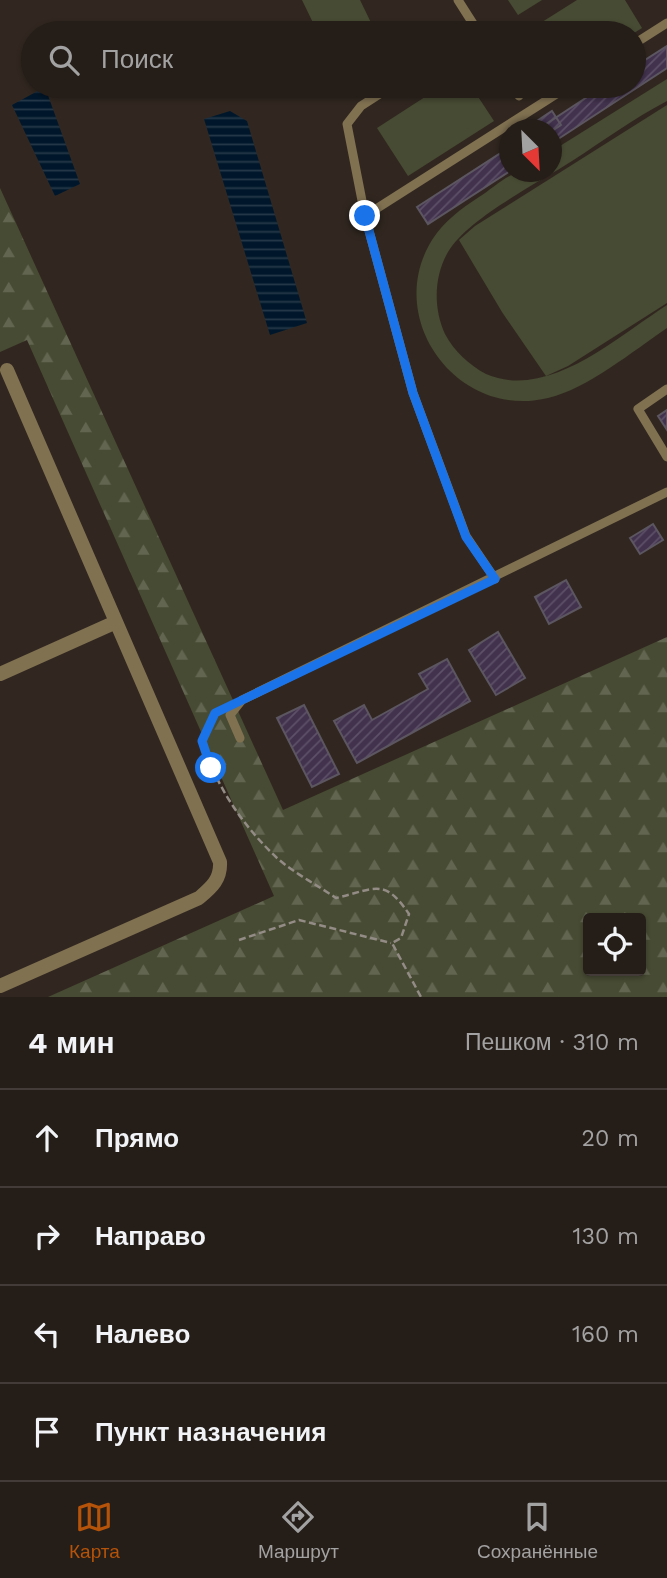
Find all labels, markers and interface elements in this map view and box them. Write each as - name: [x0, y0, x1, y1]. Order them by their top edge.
- search box: [21, 21, 646, 98]
- icon: search: [45, 41, 83, 79]
- text: Поиск: [101, 44, 173, 74]
- north arrow: [499, 119, 562, 182]
- route end: [349, 200, 380, 231]
- route start: [195, 752, 226, 783]
- map controls: [583, 913, 646, 976]
- button: locate: [583, 913, 646, 976]
- text: 4 мин: [28, 1025, 115, 1060]
- text: Пешком · 310 m: [465, 1029, 639, 1056]
- icon: ahead: [28, 1119, 66, 1157]
- text: Прямо: [95, 1123, 179, 1153]
- text: 20 m: [582, 1125, 639, 1152]
- icon: right: [28, 1217, 66, 1255]
- text: Направо: [95, 1221, 206, 1251]
- text: 130 m: [573, 1223, 639, 1250]
- icon: left: [28, 1315, 66, 1353]
- text: Налево: [95, 1319, 190, 1349]
- text: 160 m: [572, 1321, 639, 1348]
- icon: arrive: [28, 1413, 66, 1451]
- text: Пункт назначения: [95, 1417, 326, 1447]
- tab: Карта: [69, 1498, 120, 1563]
- tab: Маршрут: [258, 1498, 339, 1563]
- tab: Сохранённые: [477, 1498, 598, 1563]

